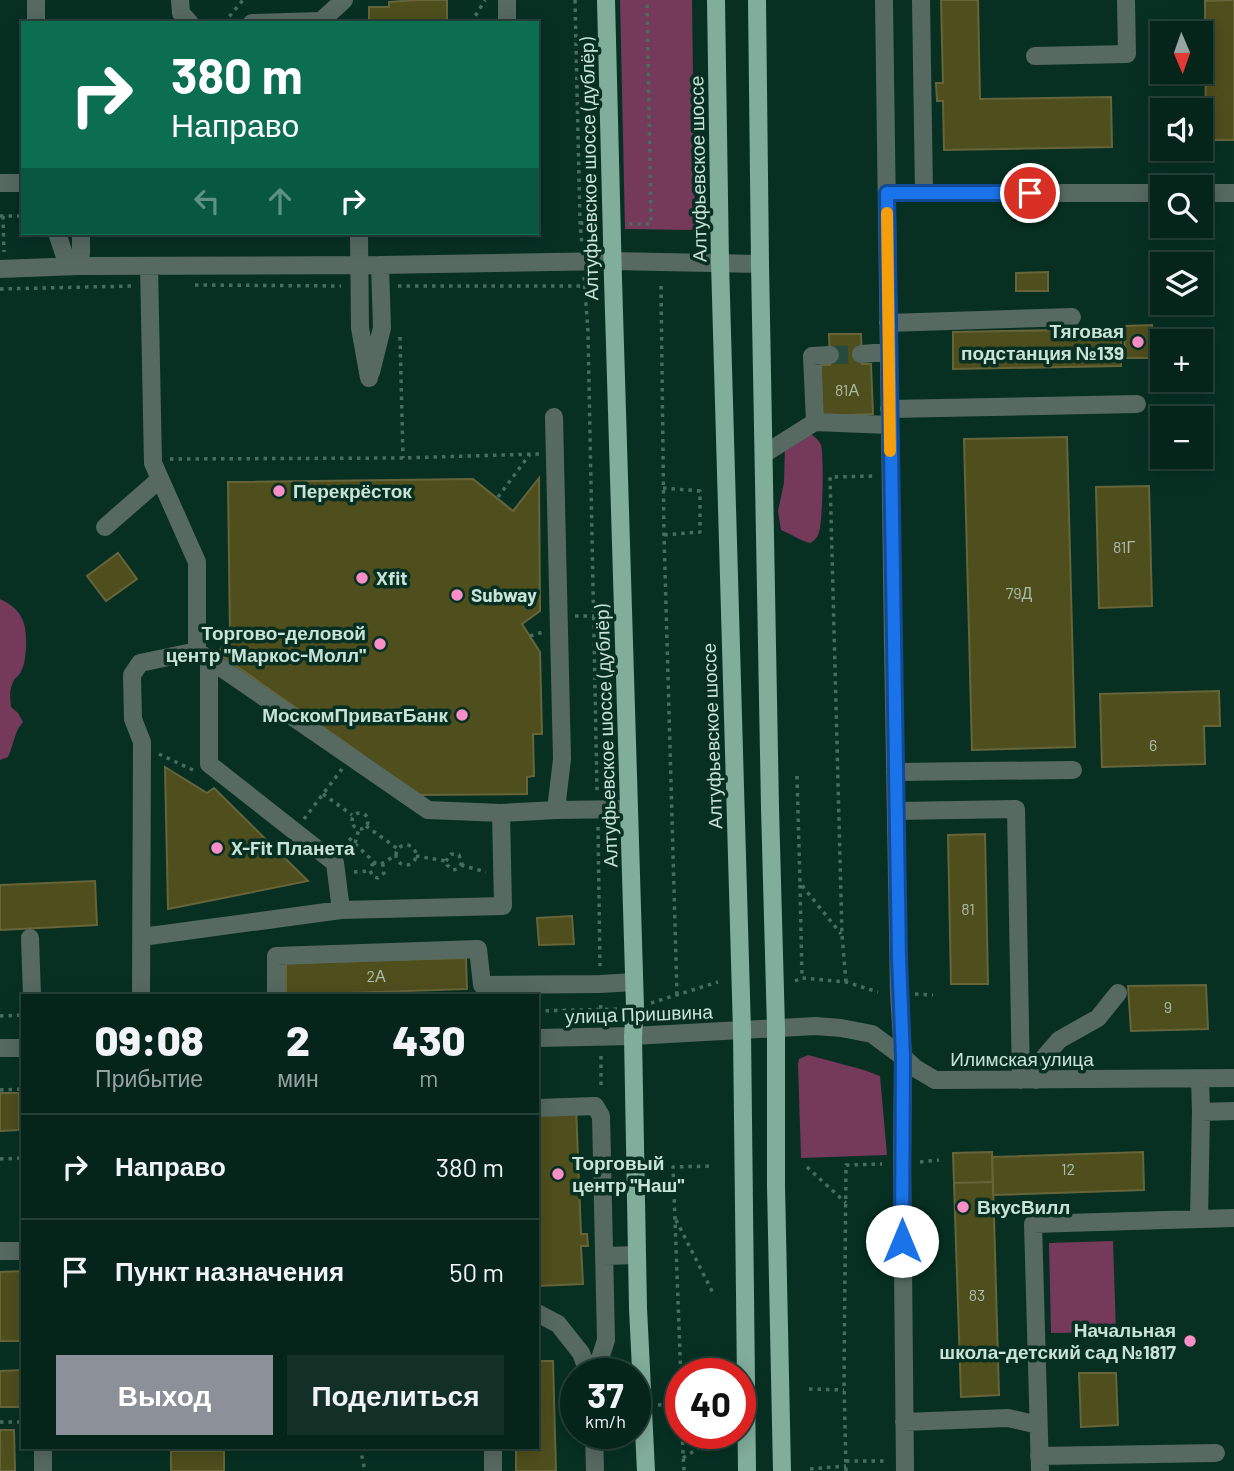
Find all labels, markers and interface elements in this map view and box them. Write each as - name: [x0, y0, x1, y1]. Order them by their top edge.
- north arrow: [1150, 21, 1213, 84]
- map controls: [1150, 21, 1213, 469]
- street label: Алтуфьевское шоссе (дублёр): [575, 36, 602, 301]
- text: 380 m: [171, 45, 303, 104]
- icon: right: [56, 49, 147, 140]
- street label: Алтуфьевское шоссе: [684, 76, 711, 262]
- button: sound: [1150, 98, 1213, 161]
- text: Направо: [171, 105, 299, 143]
- pin: [1000, 163, 1060, 223]
- icon: arrive: [1011, 174, 1049, 212]
- button: search: [1150, 175, 1213, 238]
- icon: left: [188, 182, 226, 220]
- icon: ahead: [261, 182, 299, 220]
- icon: right: [334, 182, 372, 220]
- button: layers: [1150, 252, 1213, 315]
- place label: Тяговая подстанция №139: [961, 319, 1124, 364]
- button: +: [1150, 329, 1213, 392]
- marker: Тяговая подстанция №139: [1130, 334, 1146, 350]
- house number: 81А: [835, 380, 859, 399]
- button: −: [1150, 406, 1213, 469]
- place label: Перекрёсток: [293, 479, 412, 502]
- marker: Перекрёсток: [271, 483, 287, 499]
- house number: 81Г: [1113, 537, 1135, 556]
- place label: Xfit: [376, 566, 407, 589]
- marker: Xfit: [354, 570, 370, 586]
- place label: Subway: [471, 583, 537, 606]
- house number: 79Д: [1006, 583, 1033, 602]
- marker: Subway: [449, 587, 465, 603]
- street label: Алтуфьевское шоссе (дублёр): [589, 603, 622, 868]
- place label: Торгово-деловой центр "Маркос-Молл": [166, 621, 366, 666]
- marker: Торгово-деловой центр "Маркос-Молл": [372, 636, 388, 652]
- street label: Алтуфьевское шоссе: [697, 643, 726, 830]
- place label: МоскомПриватБанк: [262, 703, 448, 726]
- marker: МоскомПриватБанк: [454, 707, 470, 723]
- house number: 6: [1149, 735, 1157, 754]
- place label: X-Fit Планета: [231, 836, 355, 859]
- marker: X-Fit Планета: [209, 840, 225, 856]
- house number: 81: [961, 899, 975, 918]
- house number: 2А: [366, 966, 386, 985]
- house number: 9: [1164, 997, 1172, 1016]
- street label: улица Пришвина: [565, 999, 714, 1028]
- text: 09:08: [95, 1014, 204, 1064]
- text: 2: [286, 1014, 310, 1064]
- text: 430: [392, 1014, 465, 1064]
- street label: Илимская улица: [950, 1047, 1094, 1070]
- text: Прибытие: [95, 1064, 203, 1092]
- text: мин: [277, 1064, 319, 1092]
- text: m: [419, 1064, 438, 1092]
- icon: right: [56, 1148, 94, 1186]
- text: Направо: [115, 1150, 226, 1181]
- text: 380 m: [436, 1151, 504, 1182]
- place label: Торговый центр "Наш": [572, 1151, 684, 1196]
- house number: 12: [1061, 1159, 1075, 1178]
- marker: Торговый центр "Наш": [550, 1166, 566, 1182]
- place label: ВкусВилл: [977, 1195, 1070, 1218]
- marker: ВкусВилл: [955, 1199, 971, 1215]
- position arrow: [865, 1204, 939, 1278]
- icon: arrive: [56, 1253, 94, 1291]
- text: Пункт назначения: [115, 1255, 344, 1286]
- text: 50 m: [449, 1256, 504, 1287]
- house number: 83: [969, 1285, 985, 1304]
- place label: Начальная школа-детский сад №1817: [939, 1318, 1177, 1363]
- marker: Начальная школа-детский сад №1817: [1182, 1333, 1198, 1349]
- button: Выход: [56, 1355, 273, 1435]
- button: Поделиться: [287, 1355, 504, 1435]
- speed limit sign: 40: [665, 1358, 756, 1449]
- text: 37: [587, 1373, 624, 1415]
- text: km/h: [585, 1410, 626, 1432]

